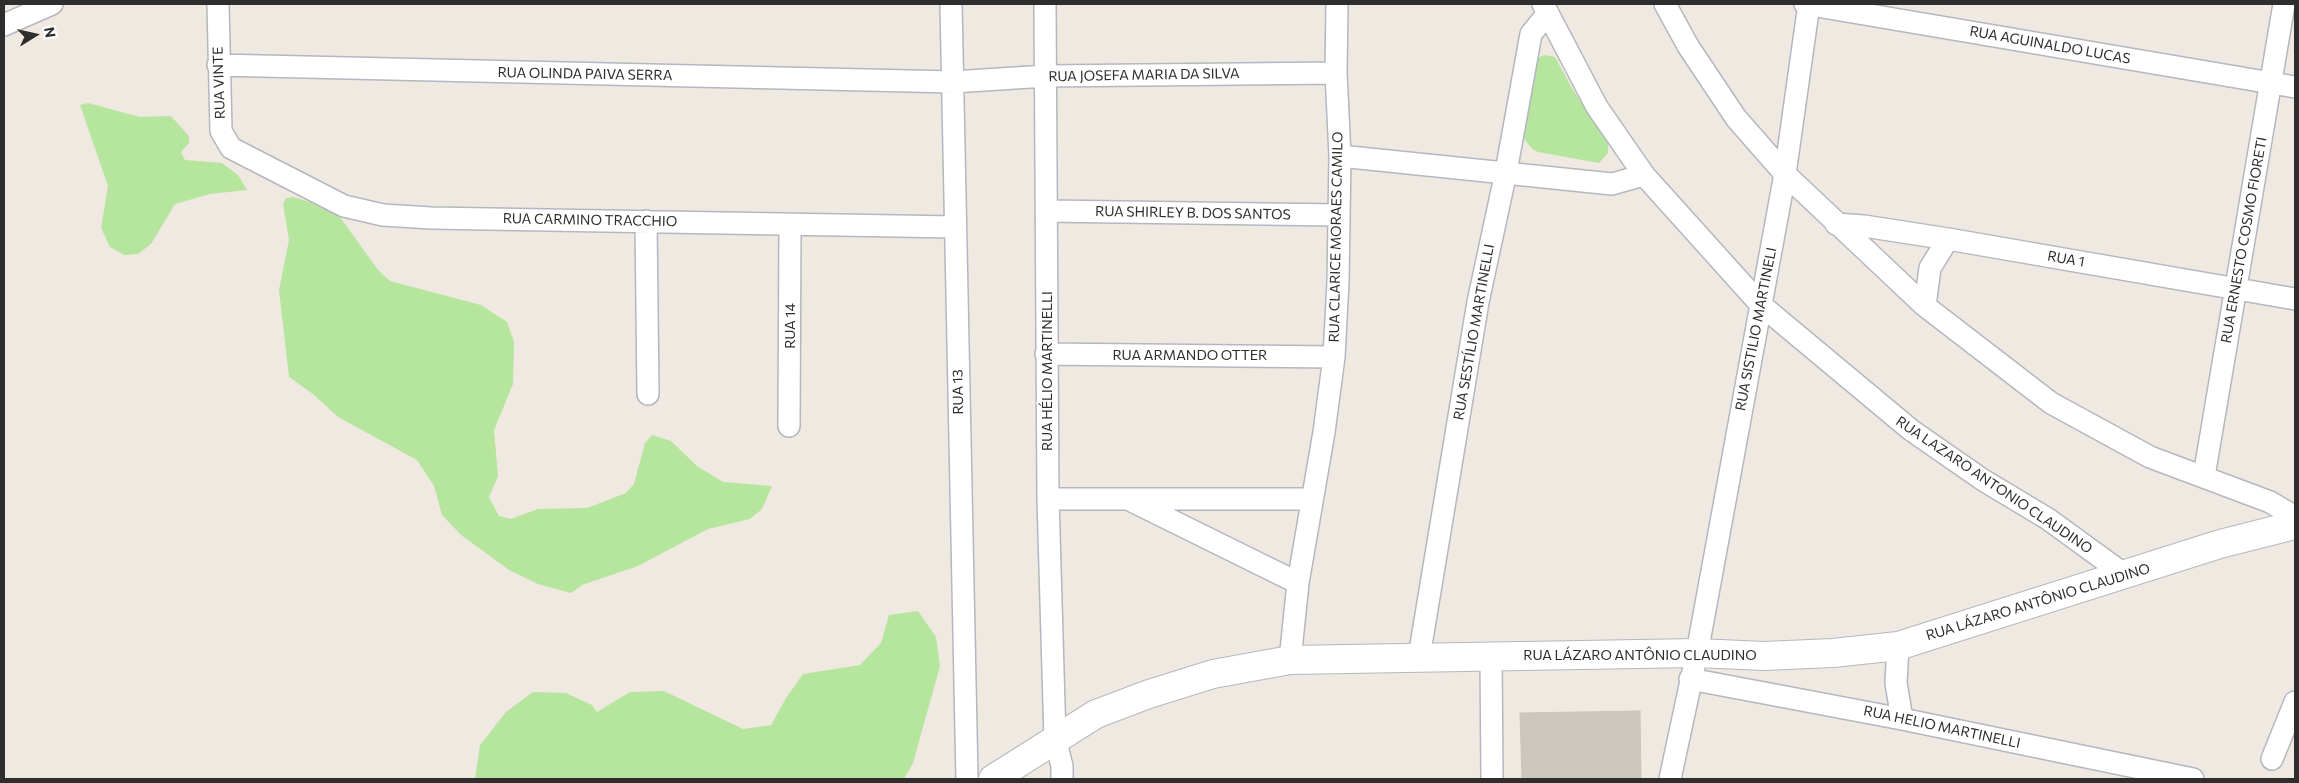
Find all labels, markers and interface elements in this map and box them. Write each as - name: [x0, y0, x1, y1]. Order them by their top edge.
- north arrow: [10, 10, 60, 60]
- street label: RUA AGUINALDO LUCAS: [1968, 23, 2132, 67]
- text: N: [41, 26, 60, 39]
- street label: RUA VINTE: [209, 46, 229, 120]
- street label: RUA OLINDA PAIVA SERRA: [497, 64, 673, 84]
- street label: RUA JOSEFA MARIA DA SILVA: [1048, 65, 1240, 85]
- street label: RUA CLARICE MORAES CAMILO: [1326, 131, 1346, 343]
- street label: RUA ERNESTO COSMO FIORETI: [2218, 136, 2270, 344]
- street label: RUA SHIRLEY B. DOS SANTOS: [1095, 203, 1291, 223]
- street label: RUA CARMINO TRACCHIO: [503, 210, 677, 230]
- street label: RUA SESTÍLIO MARTINELLI: [1450, 243, 1498, 421]
- street label: RUA SISTILIO MARTINELI: [1732, 246, 1780, 412]
- street label: RUA 1: [2046, 247, 2086, 271]
- street label: RUA HÉLIO MARTINELLI: [1039, 291, 1055, 451]
- street label: RUA 14: [782, 303, 798, 349]
- street label: RUA ARMANDO OTTER: [1113, 347, 1267, 363]
- street label: RUA 13: [949, 369, 967, 415]
- street label: RUA LAZARO ANTONIO CLAUDINO: [1893, 413, 2095, 557]
- street label: RUA LÁZARO ANTÔNIO CLAUDINO: [1924, 560, 2152, 644]
- street label: RUA LÁZARO ANTÔNIO CLAUDINO: [1523, 647, 1757, 663]
- street label: RUA HELIO MARTINELLI: [1862, 702, 2022, 752]

